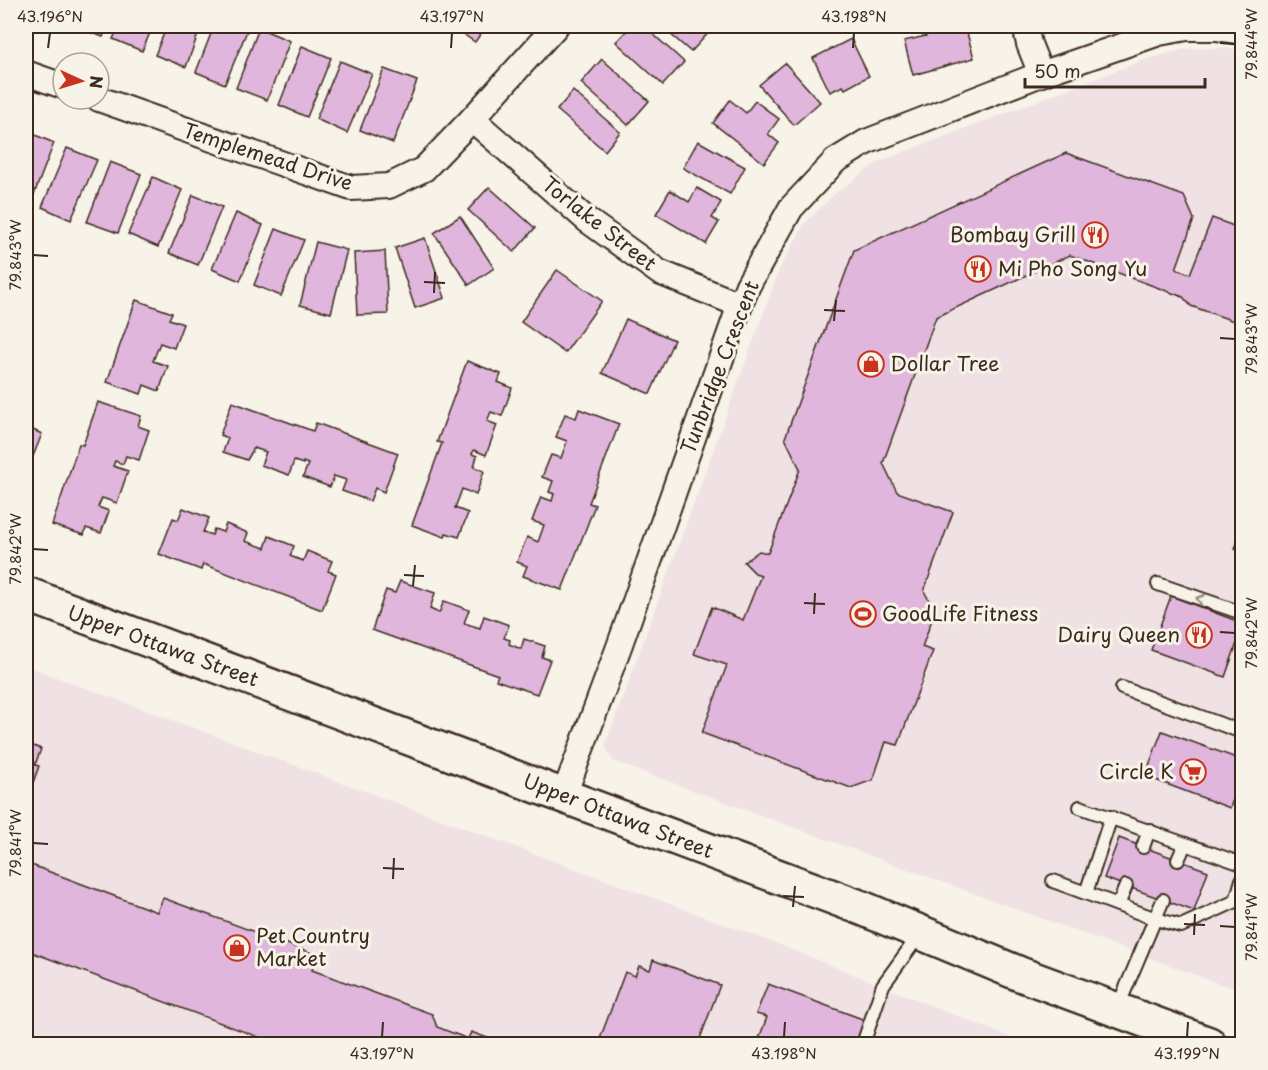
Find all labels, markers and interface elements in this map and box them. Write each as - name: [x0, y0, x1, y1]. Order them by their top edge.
- text: 43.196°N: [17, 4, 83, 27]
- text: 43.197°N: [420, 4, 484, 27]
- text: 43.198°N: [821, 4, 887, 27]
- text: 79.844°W: [1239, 8, 1262, 80]
- north arrow: [51, 51, 111, 111]
- scale bar: [1025, 51, 1205, 89]
- text: 50 m: [1034, 57, 1081, 84]
- text: N: [85, 75, 109, 89]
- street label: Templemead Drive: [180, 115, 357, 198]
- street label: Torlake Street: [536, 169, 663, 278]
- text: 79.843°W: [3, 219, 26, 291]
- place label: Bombay Grill: [950, 219, 1076, 249]
- restaurant icon: Bombay Grill: [1080, 220, 1110, 250]
- place label: Mi Pho Song Yu: [998, 253, 1147, 283]
- restaurant icon: Mi Pho Song Yu: [963, 254, 993, 284]
- street label: Tunbridge Crescent: [672, 276, 766, 457]
- text: 79.843°W: [1239, 303, 1262, 375]
- place label: Dollar Tree: [890, 348, 999, 378]
- shop icon: Dollar Tree: [856, 349, 886, 379]
- text: 79.842°W: [3, 513, 26, 585]
- one-way arrow: [1195, 593, 1206, 606]
- street label: Upper Ottawa Street: [64, 597, 263, 694]
- text: 79.842°W: [1239, 597, 1262, 669]
- place label: GoodLife Fitness: [882, 598, 1038, 628]
- sports icon: GoodLife Fitness: [848, 599, 878, 629]
- place label: Dairy Queen: [1058, 619, 1180, 649]
- restaurant icon: Dairy Queen: [1184, 620, 1214, 650]
- place label: Circle K: [1099, 756, 1174, 786]
- supermarket icon: Circle K: [1178, 757, 1208, 787]
- street label: Upper Ottawa Street: [519, 765, 718, 865]
- text: 79.841°W: [3, 808, 26, 877]
- text: 79.841°W: [1239, 892, 1262, 961]
- place label: Pet Country Market: [256, 920, 370, 973]
- shop icon: Pet Country Market: [222, 933, 252, 963]
- text: 43.197°N: [350, 1041, 414, 1064]
- text: 43.198°N: [751, 1041, 817, 1064]
- text: 43.199°N: [1154, 1041, 1220, 1064]

